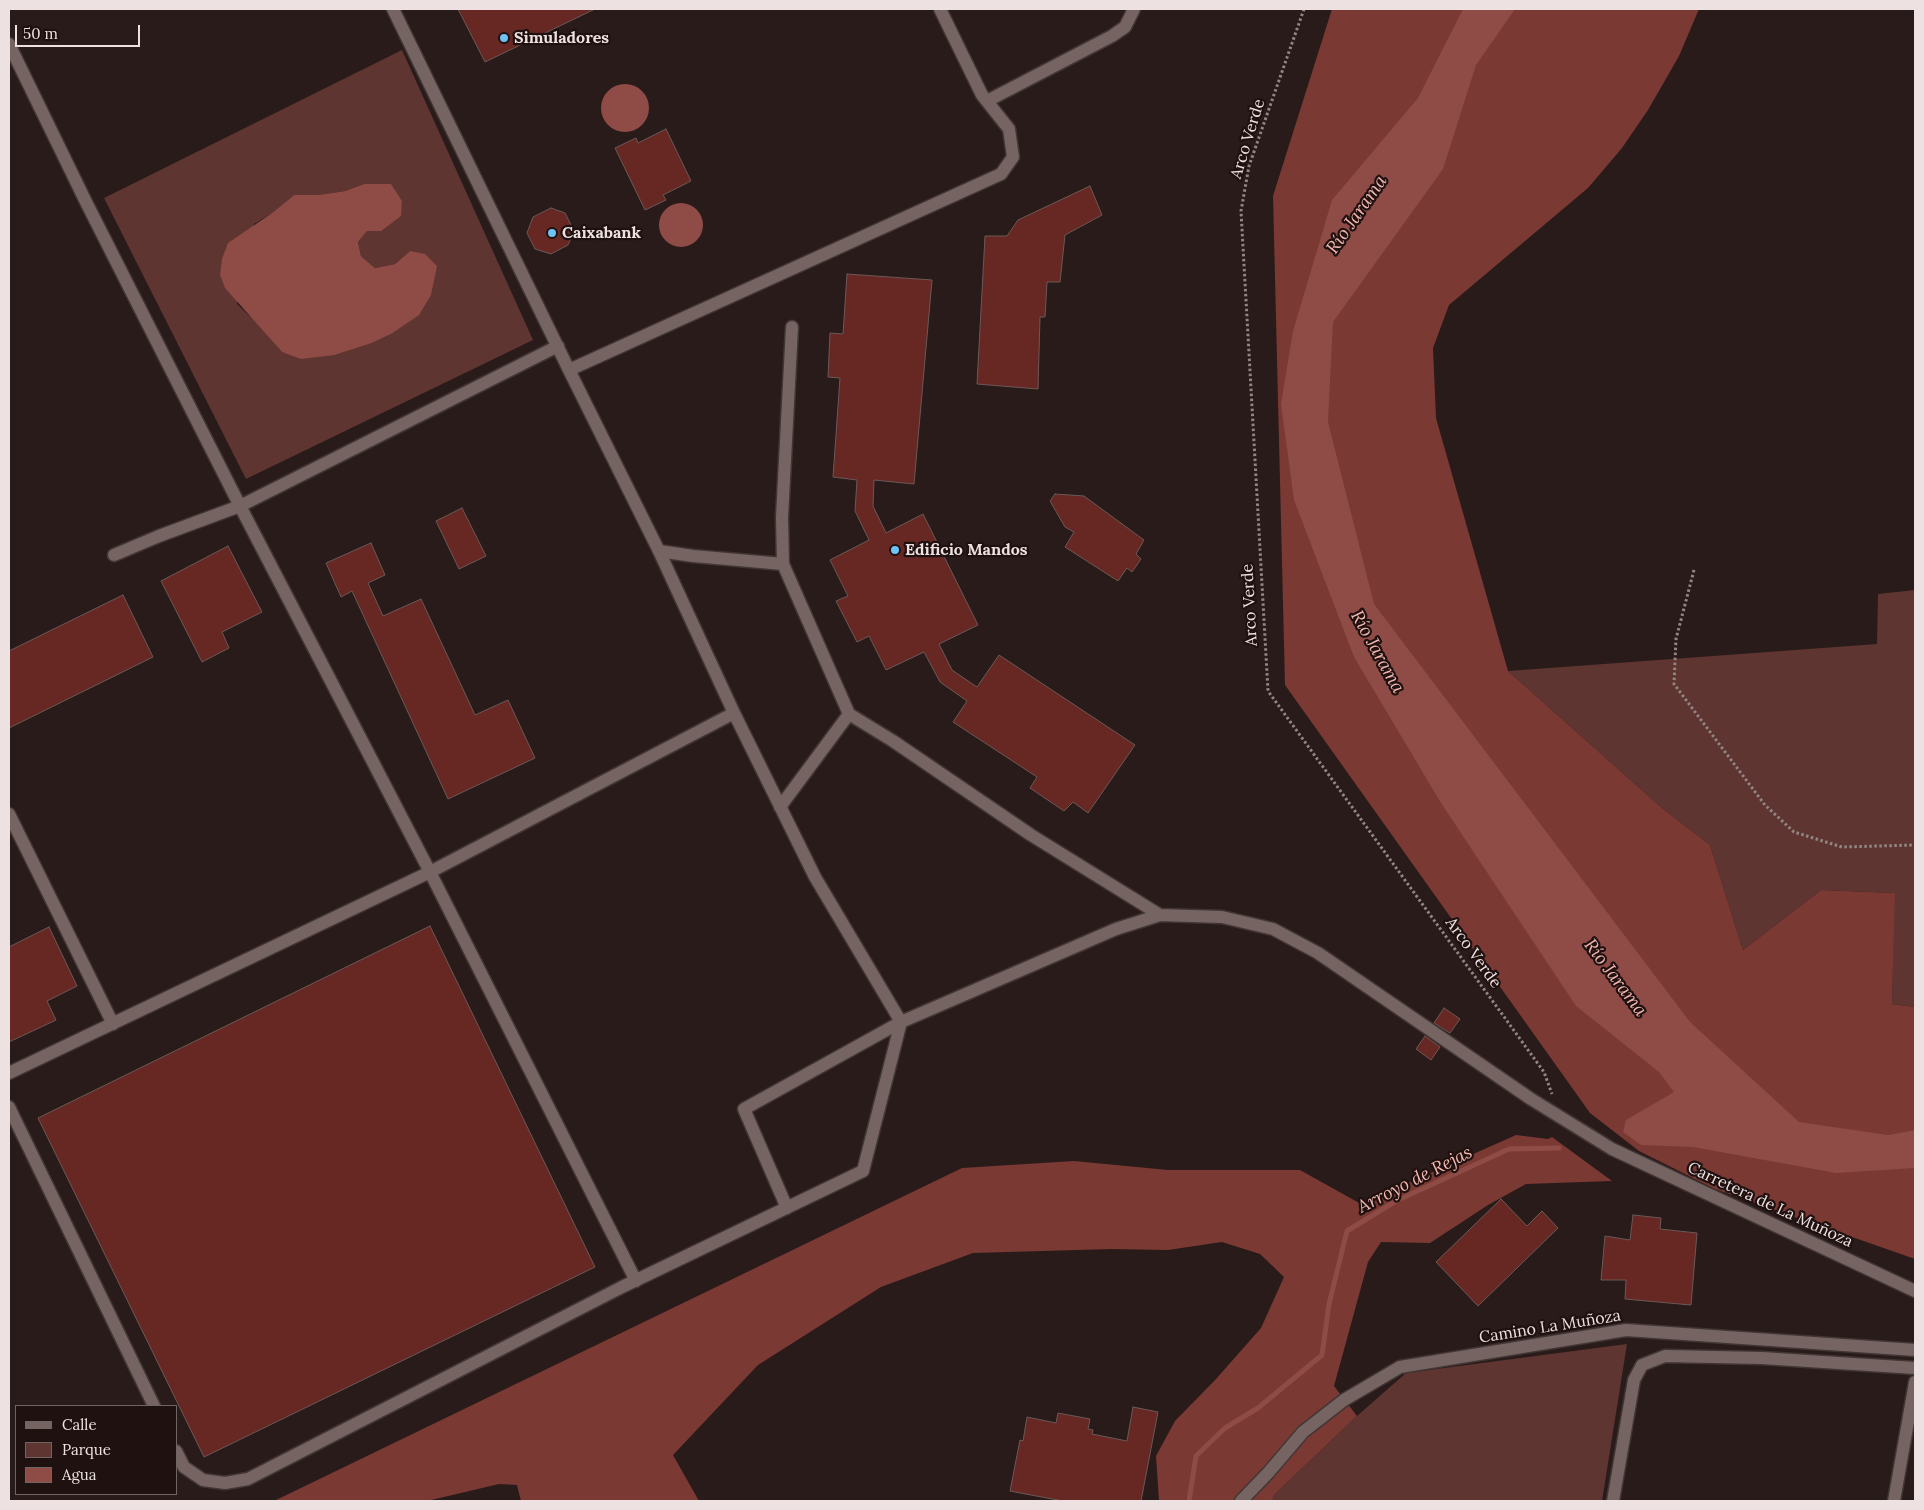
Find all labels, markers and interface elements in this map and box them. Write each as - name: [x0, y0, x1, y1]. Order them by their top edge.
- scale bar: [18, 15, 142, 47]
- text: 50 m: [23, 24, 58, 43]
- place label: Simuladores: [514, 28, 609, 48]
- marker: Simuladores: [498, 32, 510, 44]
- street label: Arco Verde: [1227, 97, 1269, 181]
- water label: Río Jarama: [1322, 172, 1392, 258]
- place label: Caixabank: [562, 223, 641, 243]
- marker: Caixabank: [546, 227, 558, 239]
- place label: Edificio Mandos: [905, 540, 1027, 560]
- marker: Edificio Mandos: [889, 544, 901, 556]
- street label: Arco Verde: [1238, 563, 1262, 647]
- water label: Río Jarama: [1346, 607, 1408, 697]
- street label: Arco Verde: [1441, 914, 1505, 992]
- water label: Río Jarama: [1579, 935, 1651, 1021]
- water label: Arroyo de Rejas: [1354, 1142, 1476, 1218]
- street label: Carretera de La Muñoza: [1684, 1158, 1856, 1252]
- street label: Camino La Muñoza: [1478, 1306, 1622, 1348]
- legend: [15, 1405, 178, 1495]
- text: Calle: [62, 1415, 97, 1434]
- text: Parque: [62, 1440, 111, 1459]
- text: Agua: [62, 1465, 96, 1484]

